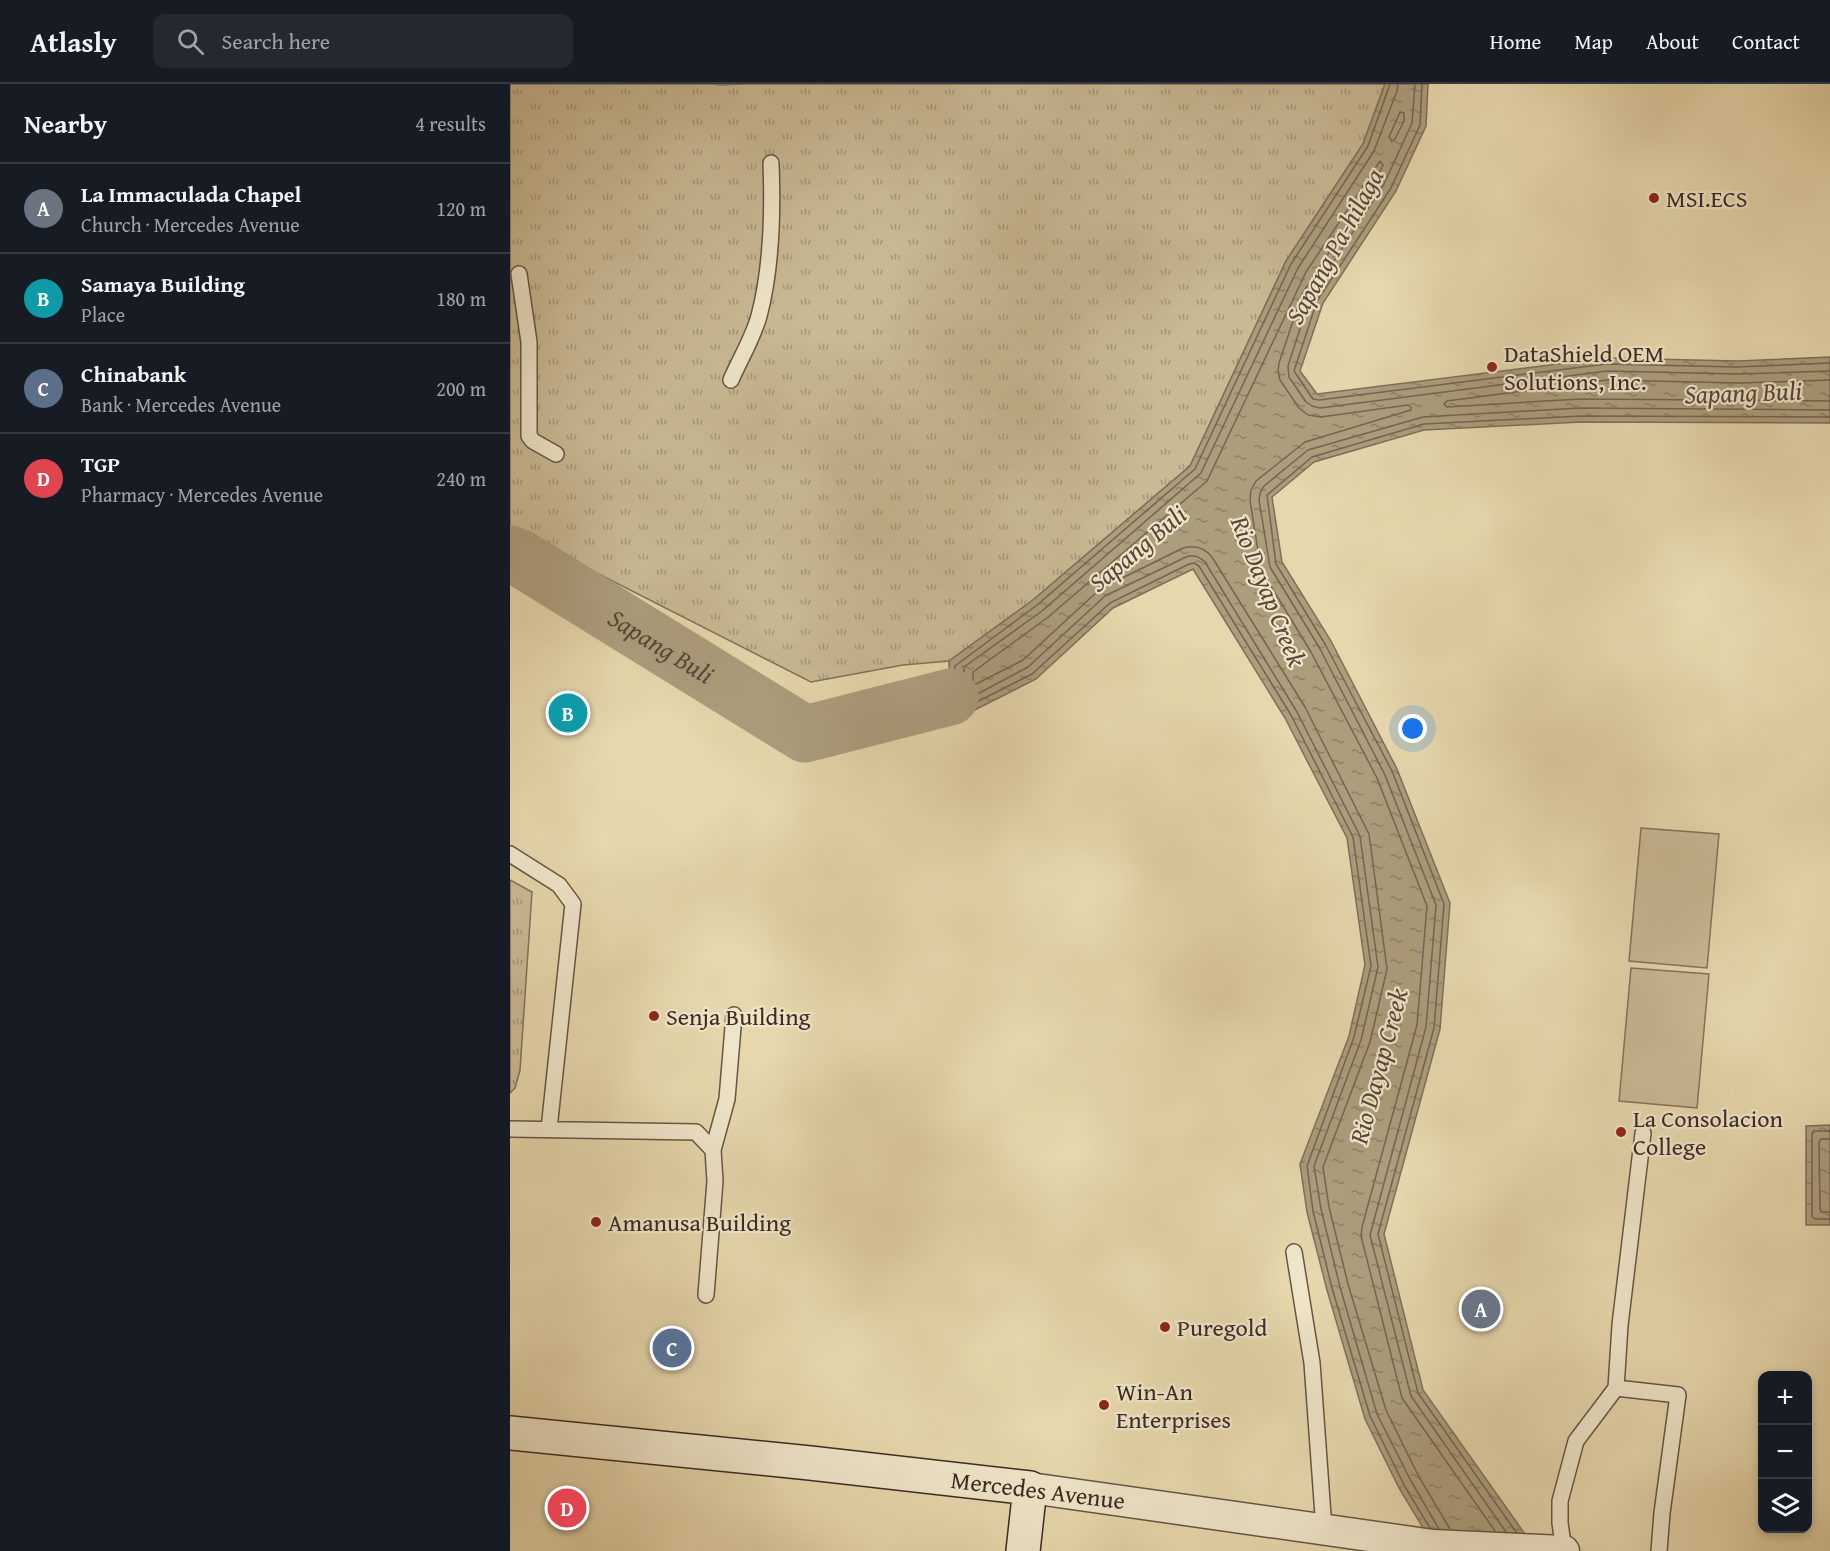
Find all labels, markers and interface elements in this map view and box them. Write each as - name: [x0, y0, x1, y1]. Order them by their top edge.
- search box: [153, 14, 573, 68]
- text: Atlasly: [30, 21, 117, 62]
- icon: search: [174, 25, 207, 58]
- text: Search here: [222, 25, 330, 57]
- text: Home: [1490, 26, 1541, 57]
- text: Map: [1574, 26, 1613, 57]
- text: About: [1646, 26, 1699, 57]
- text: Contact: [1732, 26, 1800, 57]
- text: Nearby: [24, 104, 107, 143]
- text: 4 results: [415, 109, 486, 138]
- water label: Sapang Pa-hilaga: [1275, 161, 1393, 331]
- text: La Immaculada Chapel: [81, 178, 301, 210]
- place label: MSI.ECS: [1666, 181, 1748, 216]
- marker: MSI.ECS: [1647, 191, 1661, 205]
- text: A: [37, 194, 50, 223]
- text: 120 m: [436, 194, 486, 223]
- text: Church · Mercedes Avenue: [81, 210, 300, 239]
- text: Samaya Building: [81, 268, 245, 300]
- text: B: [37, 284, 50, 313]
- text: 180 m: [436, 284, 486, 313]
- text: Place: [81, 300, 125, 329]
- place label: DataShield OEM Solutions, Inc.: [1504, 336, 1664, 399]
- text: Chinabank: [81, 358, 186, 390]
- marker: DataShield OEM Solutions, Inc.: [1485, 360, 1499, 374]
- water label: Sapang Buli: [1683, 370, 1803, 414]
- text: C: [38, 374, 49, 403]
- text: 200 m: [436, 374, 486, 403]
- text: Bank · Mercedes Avenue: [81, 390, 281, 419]
- text: TGP: [81, 448, 120, 480]
- text: D: [37, 464, 50, 493]
- text: 240 m: [436, 464, 486, 493]
- text: Pharmacy · Mercedes Avenue: [81, 480, 323, 509]
- water label: Sapang Buli: [1079, 495, 1195, 601]
- water label: Rio Dayap Creek: [1221, 509, 1317, 672]
- water label: Sapang Buli: [601, 598, 722, 693]
- pin: B: [548, 690, 588, 736]
- your location: [1398, 714, 1427, 743]
- water label: Rio Dayap Creek: [1338, 984, 1418, 1149]
- place label: Senja Building: [666, 999, 811, 1034]
- marker: Senja Building: [647, 1009, 661, 1023]
- place label: La Consolacion College: [1633, 1101, 1784, 1164]
- marker: La Consolacion College: [1614, 1125, 1628, 1139]
- place label: Amanusa Building: [608, 1205, 791, 1240]
- marker: Amanusa Building: [589, 1215, 603, 1229]
- pin: A: [1462, 1286, 1500, 1332]
- place label: Puregold: [1177, 1310, 1268, 1345]
- marker: Puregold: [1158, 1320, 1172, 1334]
- pin: C: [652, 1326, 692, 1370]
- map controls: [1758, 1371, 1812, 1533]
- button: +: [1758, 1371, 1812, 1425]
- place label: Win-An Enterprises: [1116, 1374, 1231, 1437]
- marker: Win-An Enterprises: [1097, 1398, 1111, 1412]
- button: −: [1758, 1425, 1812, 1479]
- street label: Mercedes Avenue: [949, 1462, 1127, 1518]
- button: layers: [1758, 1479, 1812, 1533]
- pin: D: [548, 1486, 586, 1530]

